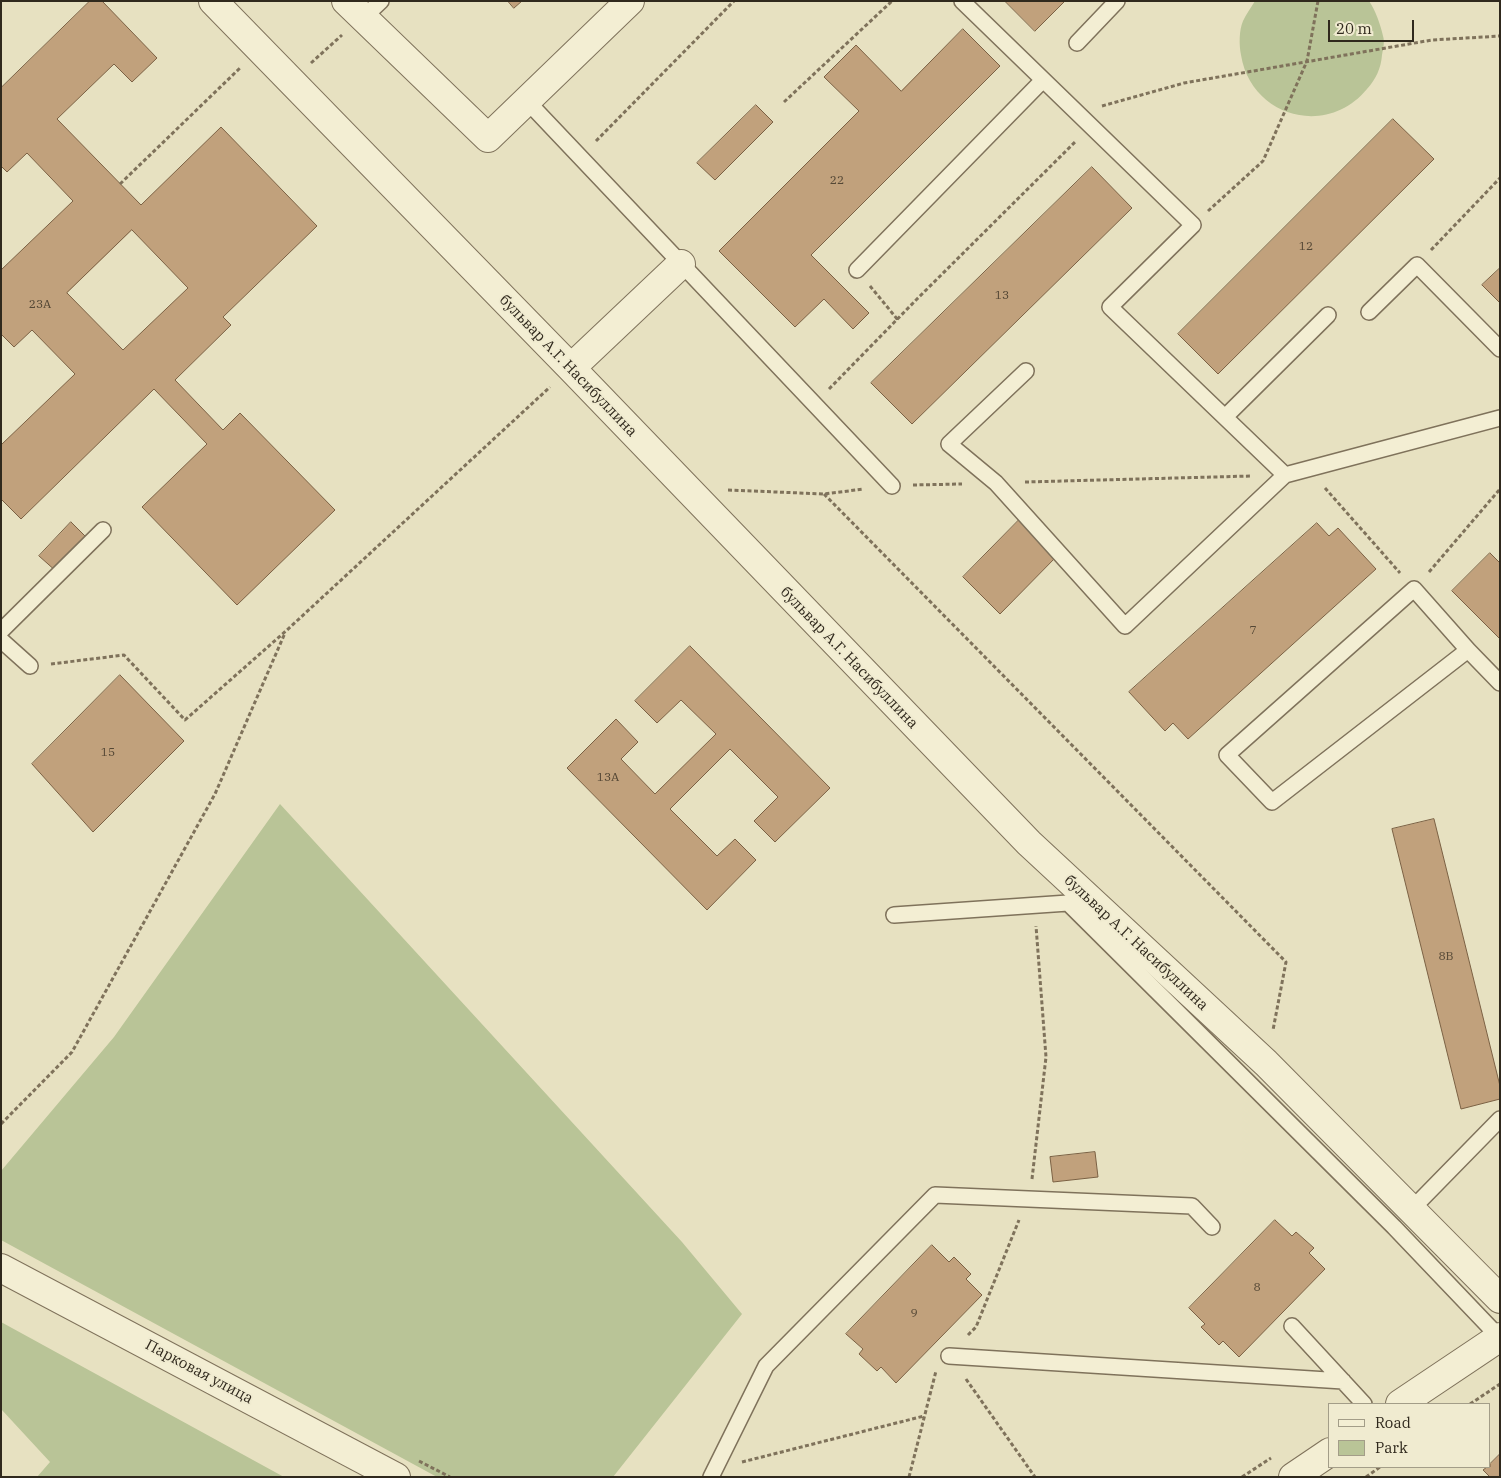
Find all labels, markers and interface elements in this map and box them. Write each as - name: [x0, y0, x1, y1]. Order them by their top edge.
- scale bar: [1331, 10, 1417, 42]
- text: 20 m: [1336, 19, 1372, 38]
- house number: 22: [830, 174, 844, 188]
- house number: 12: [1299, 240, 1313, 254]
- house number: 13: [995, 289, 1009, 303]
- street label: бульвар А.Г. Насибуллина: [495, 291, 641, 441]
- house number: 23А: [29, 298, 51, 312]
- street label: бульвар А.Г. Насибуллина: [776, 583, 922, 733]
- house number: 7: [1249, 624, 1257, 638]
- house number: 15: [101, 746, 115, 760]
- house number: 13А: [597, 771, 619, 785]
- street label: бульвар А.Г. Насибуллина: [1060, 872, 1212, 1014]
- house number: 8В: [1438, 950, 1454, 964]
- house number: 8: [1253, 1281, 1261, 1295]
- house number: 9: [910, 1307, 918, 1321]
- street label: Парковая улица: [142, 1336, 256, 1408]
- legend: [1328, 1403, 1491, 1468]
- text: Road: [1375, 1413, 1411, 1432]
- text: Park: [1375, 1438, 1408, 1457]

